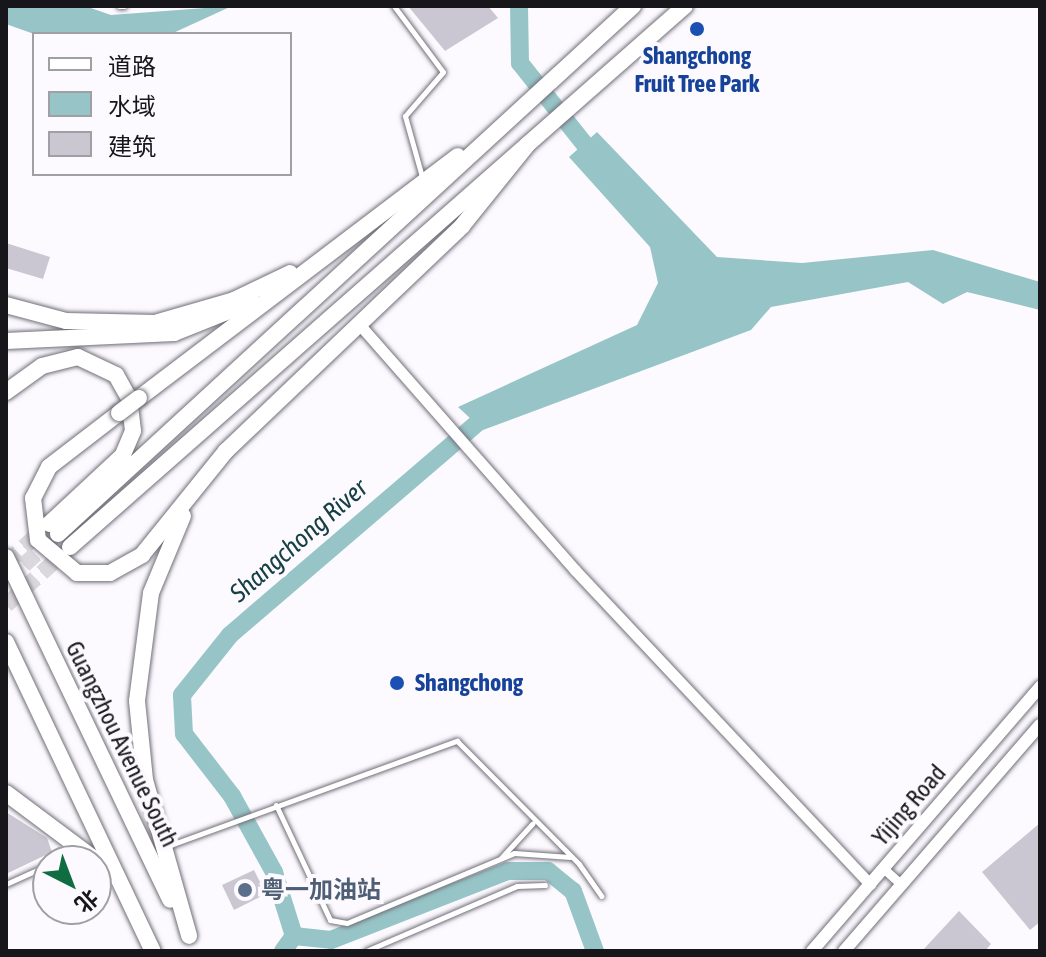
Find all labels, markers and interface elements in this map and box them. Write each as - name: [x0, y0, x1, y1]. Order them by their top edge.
- marker: Shangchong Fruit Tree Park: [688, 20, 706, 38]
- legend: [32, 32, 292, 176]
- place label: Shangchong Fruit Tree Park: [635, 42, 759, 98]
- text: 道路: [108, 53, 156, 80]
- text: 水域: [108, 93, 156, 120]
- text: 建筑: [108, 133, 156, 160]
- water label: Shangchong River: [224, 473, 374, 609]
- street label: Guangzhou Avenue South: [60, 637, 184, 851]
- place label: Shangchong: [415, 669, 523, 697]
- marker: Shangchong: [386, 672, 408, 694]
- street label: Yijing Road: [866, 759, 952, 851]
- north arrow: [32, 845, 112, 925]
- place label: 粤一加油站: [261, 876, 381, 904]
- marker: 粤一加油站: [236, 881, 254, 899]
- text: 北: [70, 884, 104, 918]

